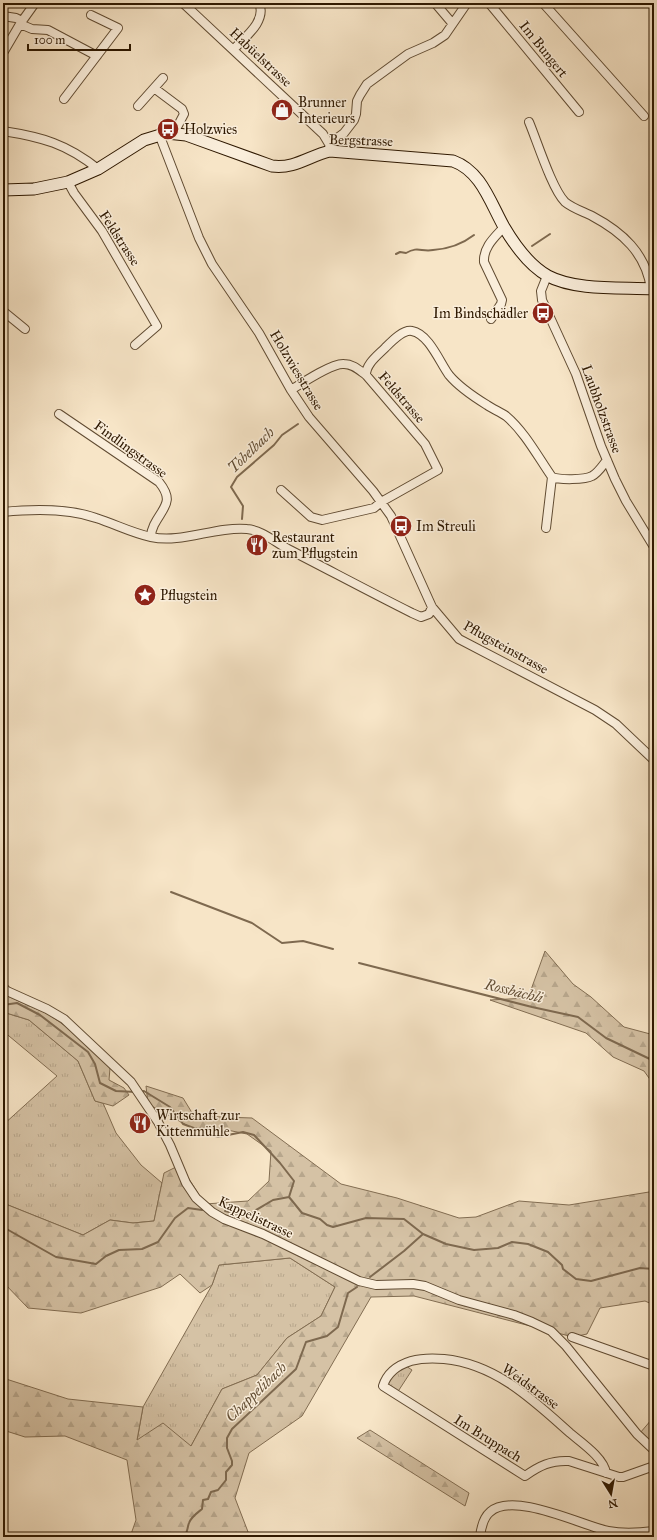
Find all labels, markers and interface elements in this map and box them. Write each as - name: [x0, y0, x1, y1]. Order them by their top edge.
- street label: Im Bungert: [516, 18, 572, 81]
- street label: Habüelstrasse: [226, 24, 296, 91]
- scale bar: [28, 26, 130, 52]
- text: 100 m: [34, 33, 65, 47]
- place label: Brunner Interieurs: [298, 94, 355, 127]
- shop icon: Brunner Interieurs: [269, 97, 295, 123]
- bus stop icon: Holzwies: [155, 116, 181, 142]
- place label: Holzwies: [184, 121, 237, 138]
- street label: Bergstrasse: [329, 131, 393, 150]
- street label: Feldstrasse: [95, 207, 144, 269]
- bus stop icon: Im Bindschädler: [530, 300, 556, 326]
- place label: Im Bindschädler: [433, 305, 529, 322]
- street label: Holzwiesstrasse: [266, 327, 327, 414]
- street label: Laubholzstrasse: [578, 363, 625, 456]
- street label: Feldstrasse: [375, 368, 429, 427]
- street label: Findlingstrasse: [91, 417, 171, 482]
- water label: Tobelbach: [224, 423, 279, 477]
- bus stop icon: Im Streuli: [388, 513, 414, 539]
- place label: Im Streuli: [416, 518, 476, 535]
- place label: Restaurant zum Pflugstein: [272, 529, 358, 562]
- restaurant icon: Restaurant zum Pflugstein: [244, 532, 270, 558]
- place icon: Pflugstein: [132, 582, 158, 608]
- place label: Pflugstein: [160, 587, 218, 604]
- street label: Pflugsteinstrasse: [460, 617, 551, 678]
- water label: Rossbächli: [482, 975, 546, 1007]
- place label: Wirtschaft zur Kittenmühle: [156, 1107, 241, 1140]
- restaurant icon: Wirtschaft zur Kittenmühle: [127, 1110, 153, 1136]
- street label: Kappelistrasse: [216, 1193, 296, 1242]
- water label: Chappelibach: [222, 1358, 292, 1426]
- street label: Weidstrasse: [499, 1360, 563, 1413]
- street label: Im Bruppach: [451, 1411, 525, 1466]
- north arrow: [591, 1474, 631, 1514]
- text: N: [606, 1496, 619, 1511]

